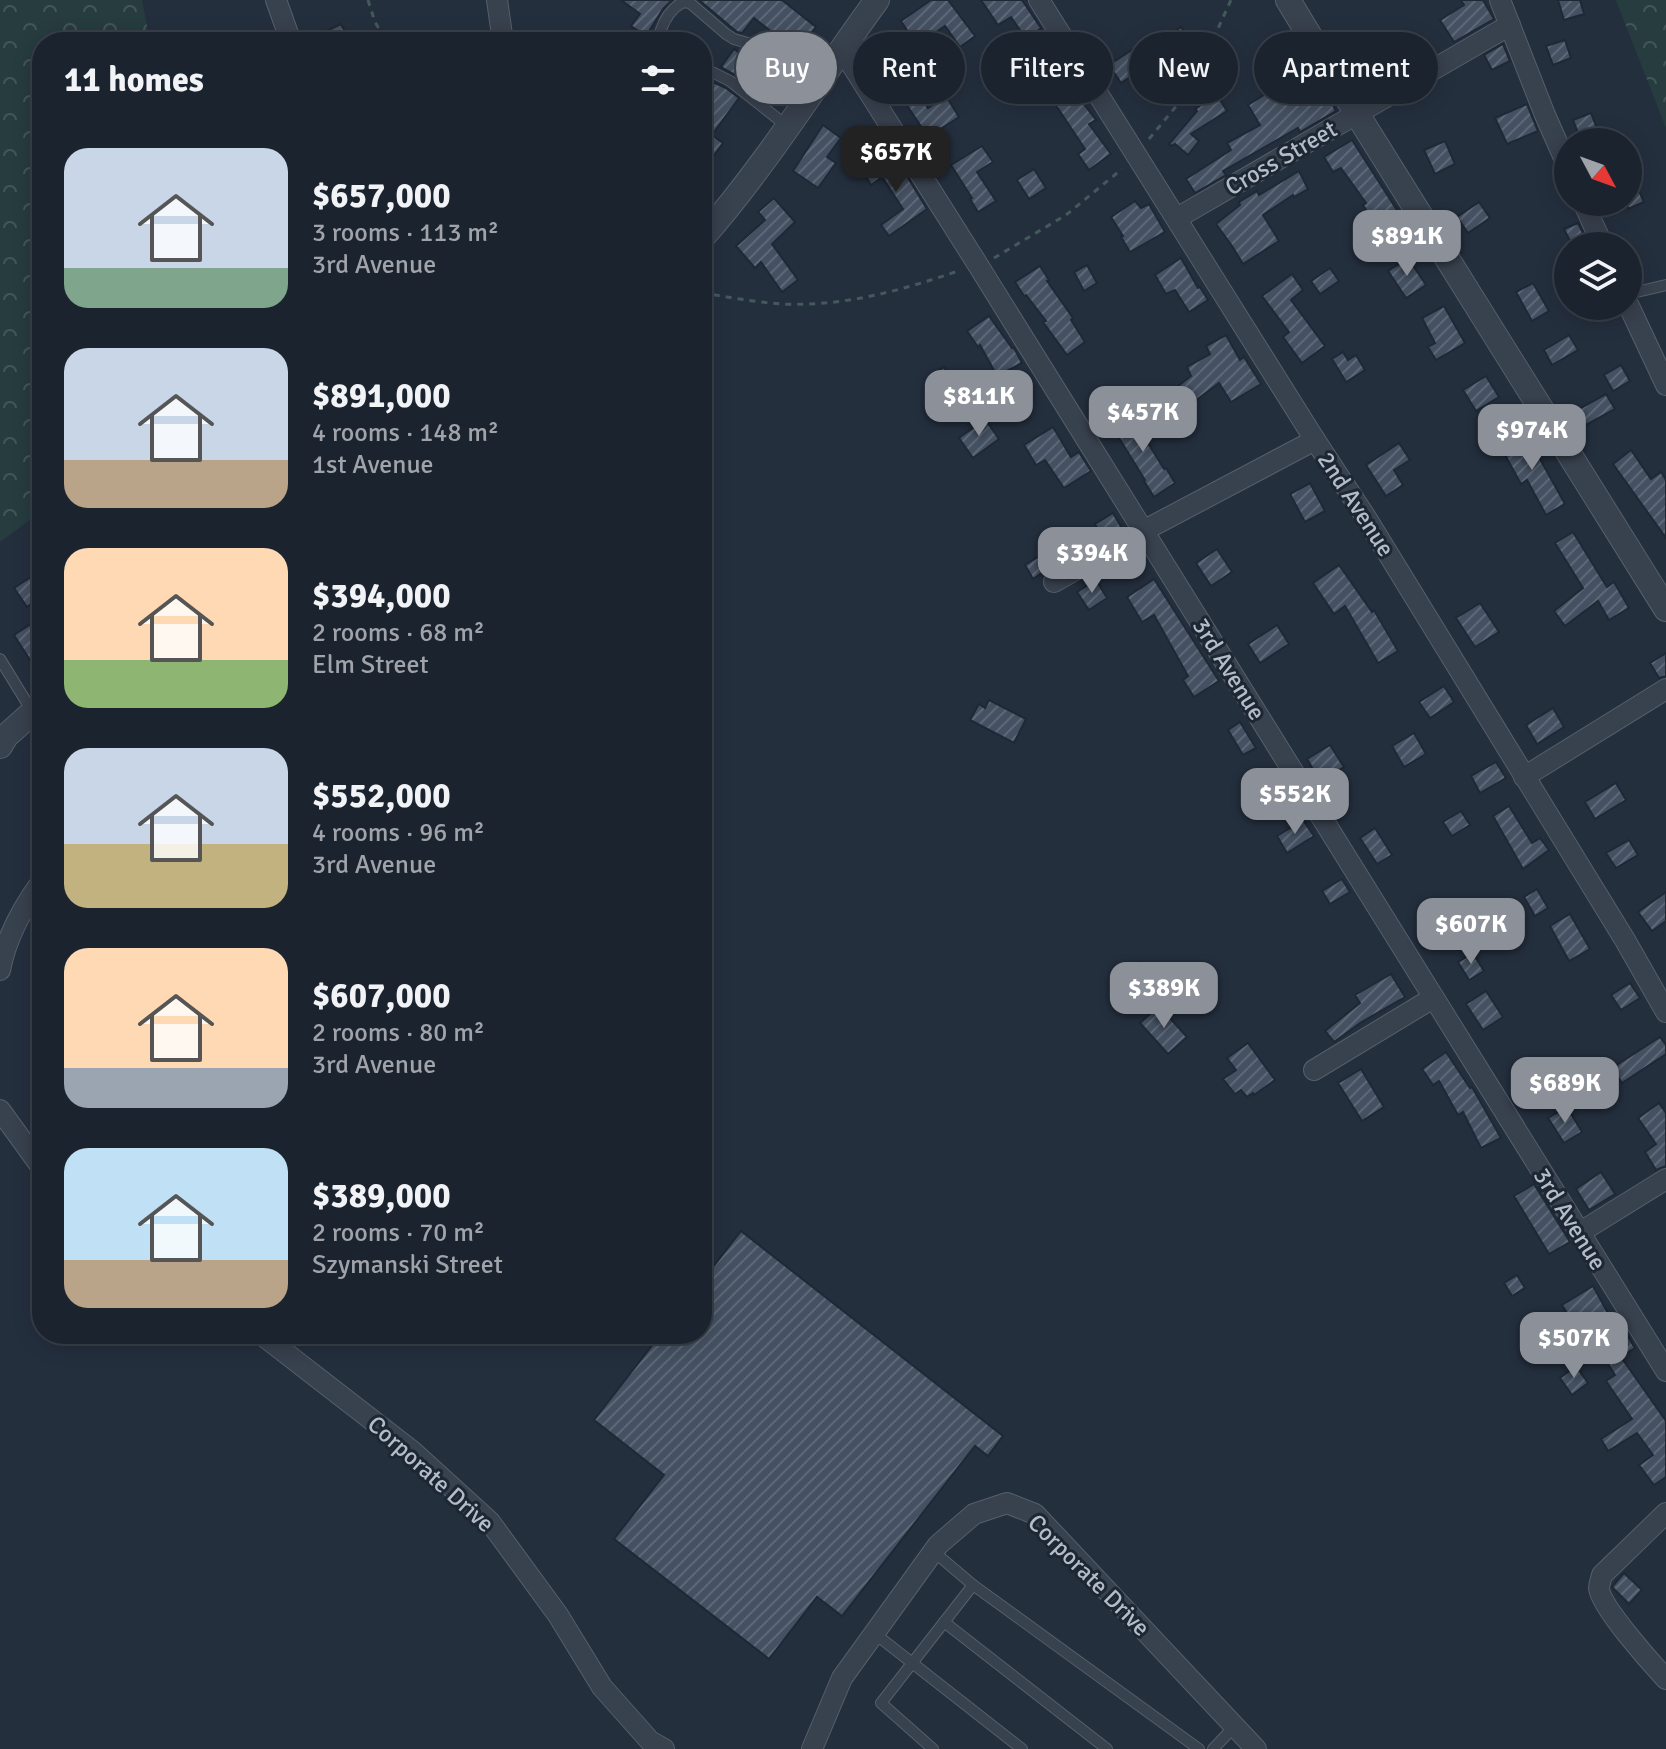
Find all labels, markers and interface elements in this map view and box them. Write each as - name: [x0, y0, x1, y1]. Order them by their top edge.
- chip: Buy: [736, 32, 837, 104]
- chip: Rent: [853, 32, 965, 104]
- chip: Filters: [981, 32, 1113, 104]
- chip: New: [1129, 32, 1238, 104]
- chip: Apartment: [1254, 32, 1438, 104]
- icon: filters: [636, 58, 680, 102]
- text: 11 homes: [64, 59, 204, 101]
- street label: Cross Street: [1220, 114, 1342, 202]
- pin: $657K: [840, 126, 952, 194]
- north arrow: [1554, 128, 1642, 216]
- map controls: [1554, 128, 1642, 320]
- text: $657K: [860, 136, 932, 168]
- text: $657,000: [312, 175, 451, 217]
- icon: home: [128, 180, 224, 276]
- pin: $891K: [1351, 210, 1463, 278]
- text: 3 rooms · 113 m²: [312, 217, 499, 249]
- text: $891K: [1371, 220, 1443, 252]
- button: layers: [1554, 232, 1642, 320]
- text: 3rd Avenue: [312, 249, 436, 281]
- pin: $811K: [923, 370, 1035, 438]
- text: $891,000: [312, 375, 451, 417]
- icon: home: [128, 380, 224, 476]
- text: $811K: [943, 380, 1015, 412]
- pin: $457K: [1087, 386, 1199, 454]
- text: $457K: [1107, 396, 1179, 428]
- pin: $974K: [1476, 404, 1588, 472]
- text: $974K: [1496, 414, 1568, 446]
- text: 4 rooms · 148 m²: [312, 417, 499, 449]
- street label: 2nd Avenue: [1311, 446, 1401, 562]
- text: 1st Avenue: [312, 449, 434, 481]
- pin: $394K: [1036, 527, 1148, 595]
- text: $394K: [1056, 537, 1128, 569]
- text: $394,000: [312, 575, 451, 617]
- icon: home: [128, 580, 224, 676]
- street label: 3rd Avenue: [1186, 612, 1272, 726]
- text: 2 rooms · 68 m²: [312, 617, 485, 649]
- text: Elm Street: [312, 649, 429, 681]
- pin: $552K: [1239, 768, 1351, 836]
- text: $552,000: [312, 775, 451, 817]
- text: $552K: [1259, 778, 1331, 810]
- icon: home: [128, 780, 224, 876]
- text: 4 rooms · 96 m²: [312, 817, 485, 849]
- text: 3rd Avenue: [312, 849, 436, 881]
- pin: $607K: [1415, 898, 1527, 966]
- text: $607K: [1435, 908, 1507, 940]
- pin: $389K: [1108, 962, 1220, 1030]
- text: $389K: [1128, 972, 1200, 1004]
- text: $607,000: [312, 975, 451, 1017]
- icon: home: [128, 980, 224, 1076]
- text: 2 rooms · 80 m²: [312, 1017, 485, 1049]
- text: 3rd Avenue: [312, 1049, 436, 1081]
- pin: $689K: [1509, 1057, 1621, 1125]
- text: $689K: [1529, 1067, 1601, 1099]
- street label: 3rd Avenue: [1527, 1162, 1613, 1276]
- text: $389,000: [312, 1175, 451, 1217]
- icon: home: [128, 1180, 224, 1276]
- text: 2 rooms · 70 m²: [312, 1217, 485, 1249]
- text: Szymanski Street: [312, 1249, 503, 1281]
- pin: $507K: [1518, 1312, 1630, 1380]
- text: $507K: [1538, 1322, 1610, 1354]
- street label: Corporate Drive: [361, 1409, 501, 1539]
- street label: Corporate Drive: [1022, 1508, 1156, 1642]

